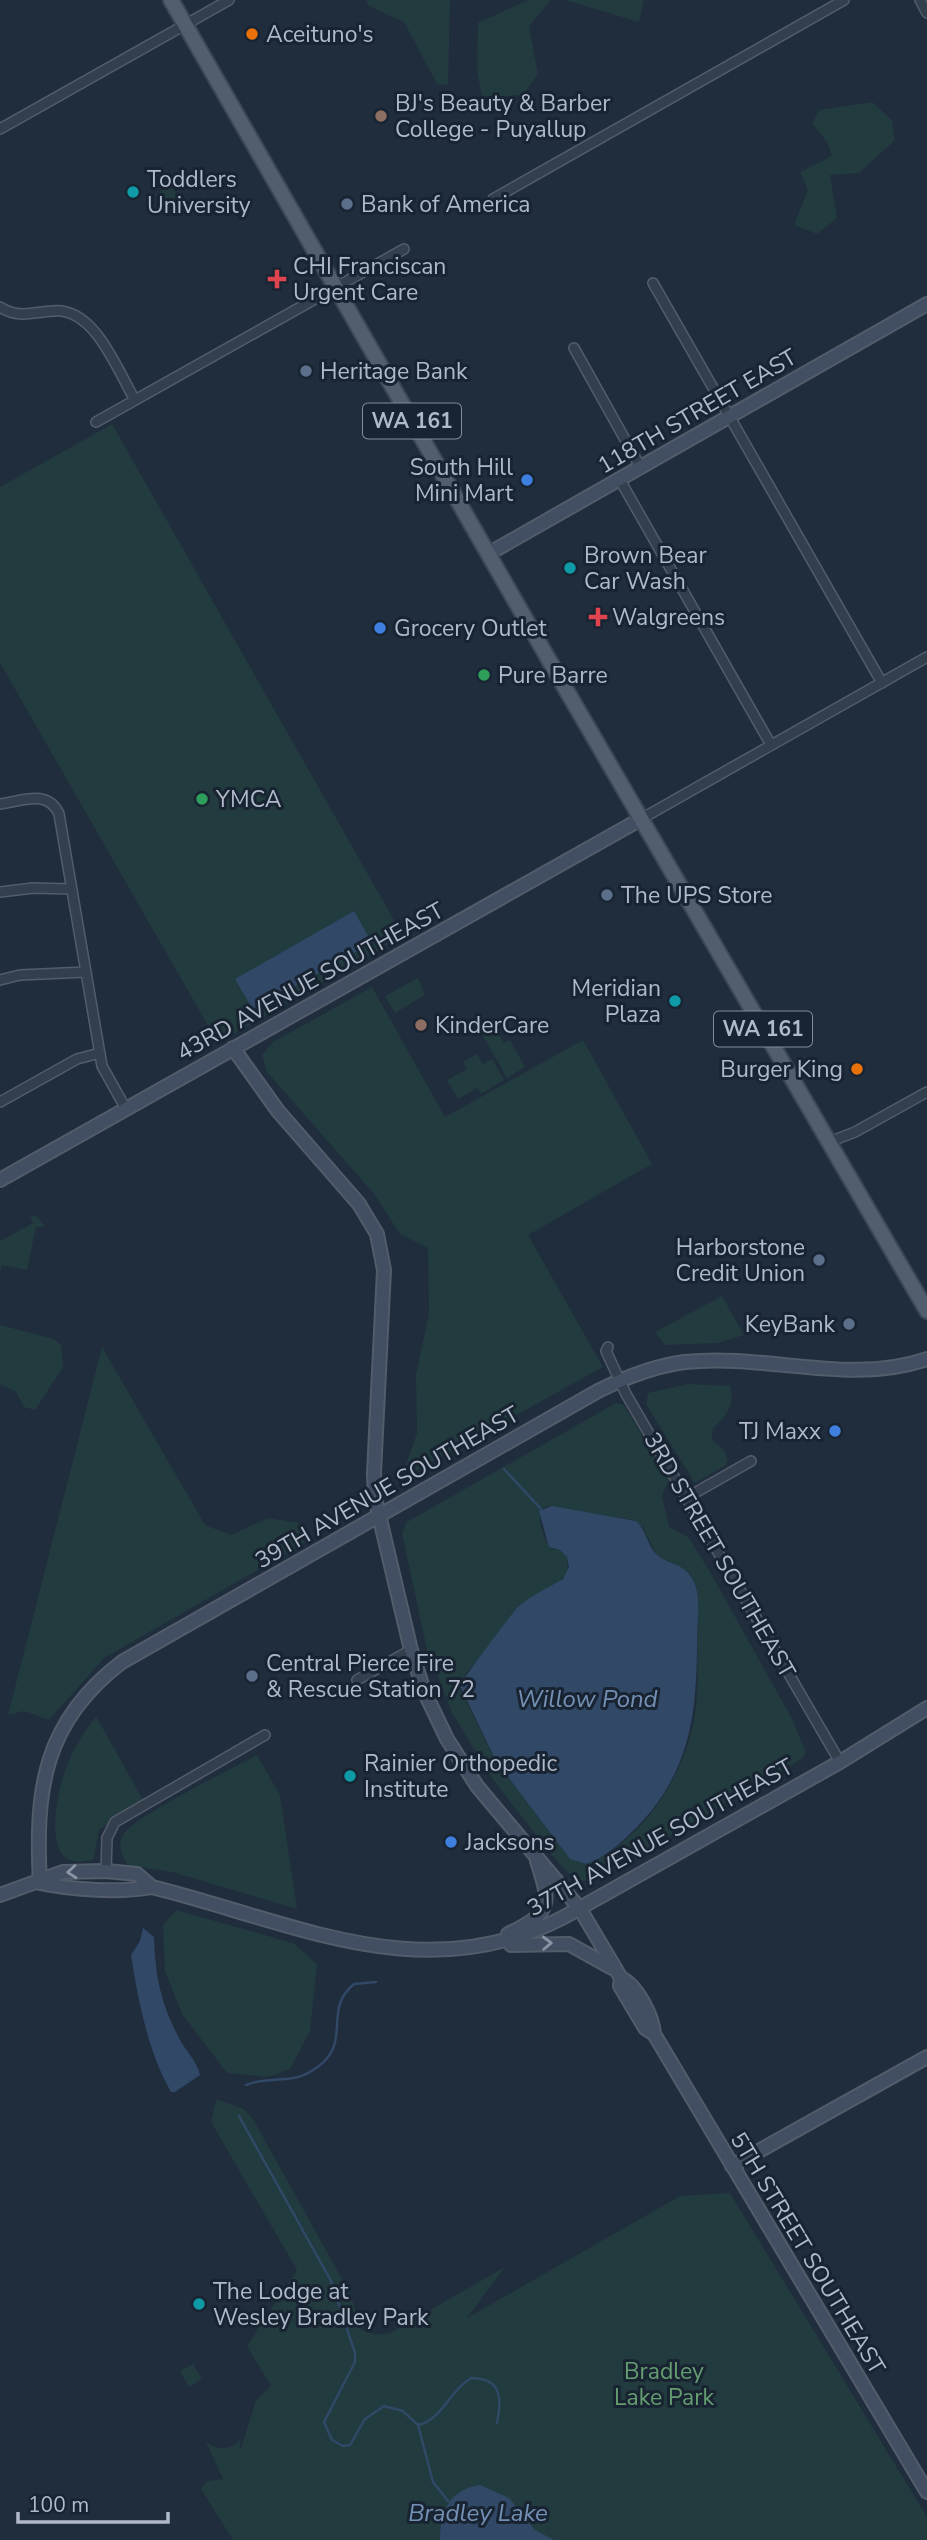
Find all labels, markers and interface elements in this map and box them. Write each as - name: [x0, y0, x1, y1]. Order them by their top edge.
- place label: Aceituno's: [266, 19, 374, 50]
- marker: Aceituno's: [244, 26, 260, 42]
- place label: BJ's Beauty & Barber College - Puyallup: [395, 88, 611, 145]
- marker: BJ's Beauty & Barber College - Puyallup: [373, 108, 389, 124]
- place label: Toddlers University: [147, 164, 251, 221]
- marker: Toddlers University: [125, 184, 141, 200]
- place label: Bank of America: [361, 189, 530, 220]
- marker: Bank of America: [339, 196, 355, 212]
- place label: CHI Franciscan Urgent Care: [293, 251, 446, 308]
- marker: CHI Franciscan Urgent Care: [267, 269, 287, 289]
- street label: 118TH STREET EAST: [592, 342, 803, 481]
- place label: Heritage Bank: [320, 356, 468, 387]
- marker: Heritage Bank: [298, 363, 314, 379]
- road number: WA 161: [363, 404, 461, 438]
- place label: South Hill Mini Mart: [410, 452, 514, 509]
- marker: South Hill Mini Mart: [519, 472, 535, 488]
- place label: Brown Bear Car Wash: [584, 540, 708, 597]
- marker: Brown Bear Car Wash: [562, 560, 578, 576]
- place label: Walgreens: [612, 602, 725, 633]
- marker: Walgreens: [590, 609, 606, 625]
- place label: Grocery Outlet: [394, 613, 547, 644]
- marker: Grocery Outlet: [372, 620, 388, 636]
- place label: Pure Barre: [498, 660, 608, 691]
- marker: Pure Barre: [476, 667, 492, 683]
- place label: YMCA: [215, 784, 282, 815]
- marker: YMCA: [194, 791, 210, 807]
- place label: The UPS Store: [621, 880, 773, 911]
- marker: The UPS Store: [599, 887, 615, 903]
- street label: 43RD AVENUE SOUTHEAST: [171, 895, 450, 1068]
- place label: Meridian Plaza: [572, 973, 661, 1030]
- marker: Meridian Plaza: [667, 993, 683, 1009]
- place label: KinderCare: [435, 1010, 549, 1041]
- road number: WA 161: [714, 1012, 812, 1046]
- marker: KinderCare: [413, 1017, 429, 1033]
- place label: Burger King: [720, 1054, 843, 1085]
- marker: Burger King: [849, 1061, 865, 1077]
- place label: Harborstone Credit Union: [675, 1232, 805, 1289]
- marker: Harborstone Credit Union: [811, 1252, 827, 1268]
- place label: KeyBank: [745, 1309, 835, 1340]
- marker: KeyBank: [841, 1316, 857, 1332]
- street label: 39TH AVENUE SOUTHEAST: [250, 1399, 525, 1576]
- place label: TJ Maxx: [739, 1416, 821, 1447]
- marker: TJ Maxx: [827, 1423, 843, 1439]
- street label: 3RD STREET SOUTHEAST: [636, 1427, 803, 1684]
- place label: Central Pierce Fire & Rescue Station 72: [266, 1648, 475, 1705]
- marker: Central Pierce Fire & Rescue Station 72: [244, 1668, 260, 1684]
- water label: Willow Pond: [516, 1683, 658, 1715]
- place label: Rainier Orthopedic Institute: [364, 1748, 557, 1805]
- street label: 37TH AVENUE SOUTHEAST: [522, 1751, 799, 1924]
- marker: Rainier Orthopedic Institute: [342, 1768, 358, 1784]
- place label: Jacksons: [464, 1827, 555, 1858]
- marker: Jacksons: [443, 1834, 459, 1850]
- one-way arrow: [66, 1864, 77, 1879]
- one-way arrow: [542, 1935, 553, 1950]
- street label: 5TH STREET SOUTHEAST: [723, 2126, 892, 2380]
- place label: The Lodge at Wesley Bradley Park: [213, 2276, 429, 2333]
- marker: The Lodge at Wesley Bradley Park: [191, 2296, 207, 2312]
- park label: Bradley Lake Park: [614, 2356, 714, 2413]
- scale bar: [18, 2480, 168, 2524]
- text: 100 m: [28, 2491, 89, 2519]
- water label: Bradley Lake: [408, 2497, 548, 2529]

